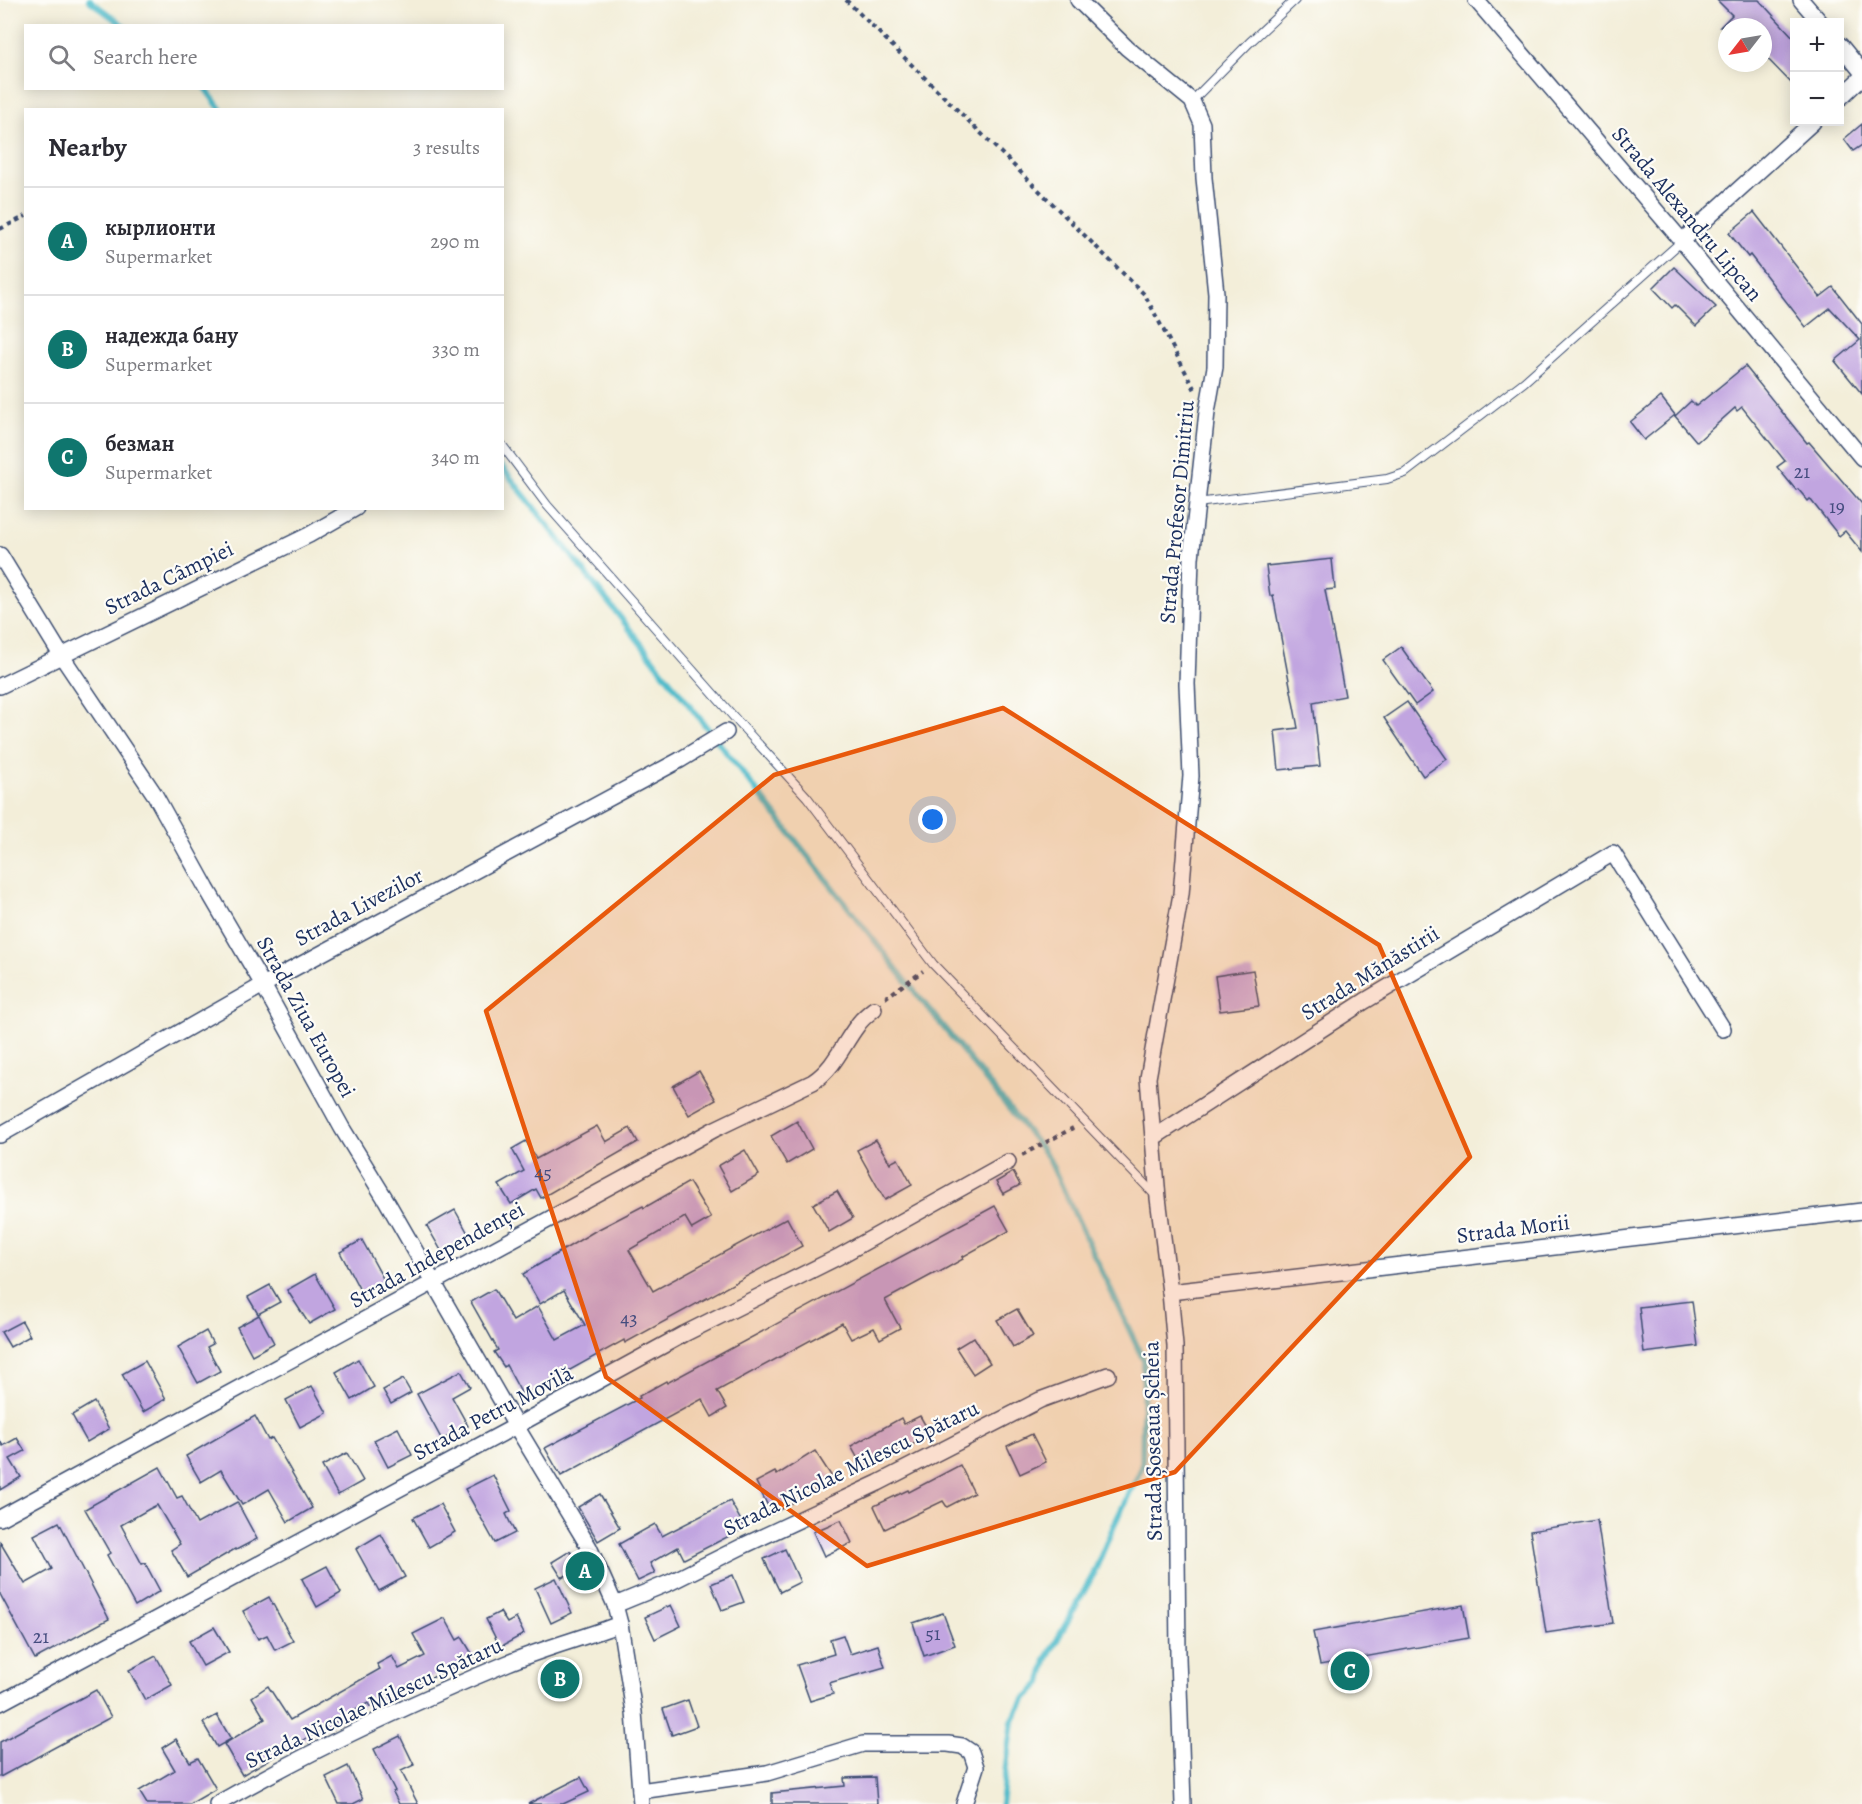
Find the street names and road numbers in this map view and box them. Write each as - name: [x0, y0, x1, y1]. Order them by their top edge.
- street label: Strada Alexandru Lipcan: [1605, 120, 1769, 308]
- street label: Strada Profesor Dimitriu: [1152, 399, 1202, 625]
- street label: Strada Câmpiei: [100, 534, 238, 622]
- street label: Strada Livezilor: [289, 861, 429, 953]
- street label: Strada Mănăstirii: [1295, 918, 1445, 1028]
- street label: Strada Ziua Europei: [249, 931, 363, 1103]
- street label: Strada Independenței: [344, 1194, 530, 1316]
- street label: Strada Morii: [1455, 1207, 1571, 1251]
- street label: Strada Șoseaua Șcheia: [1136, 1340, 1170, 1541]
- street label: Strada Petru Movilă: [408, 1358, 579, 1468]
- street label: Strada Nicolae Milescu Spătaru: [718, 1393, 984, 1543]
- street label: Strada Nicolae Milescu Spătaru: [240, 1630, 508, 1776]

